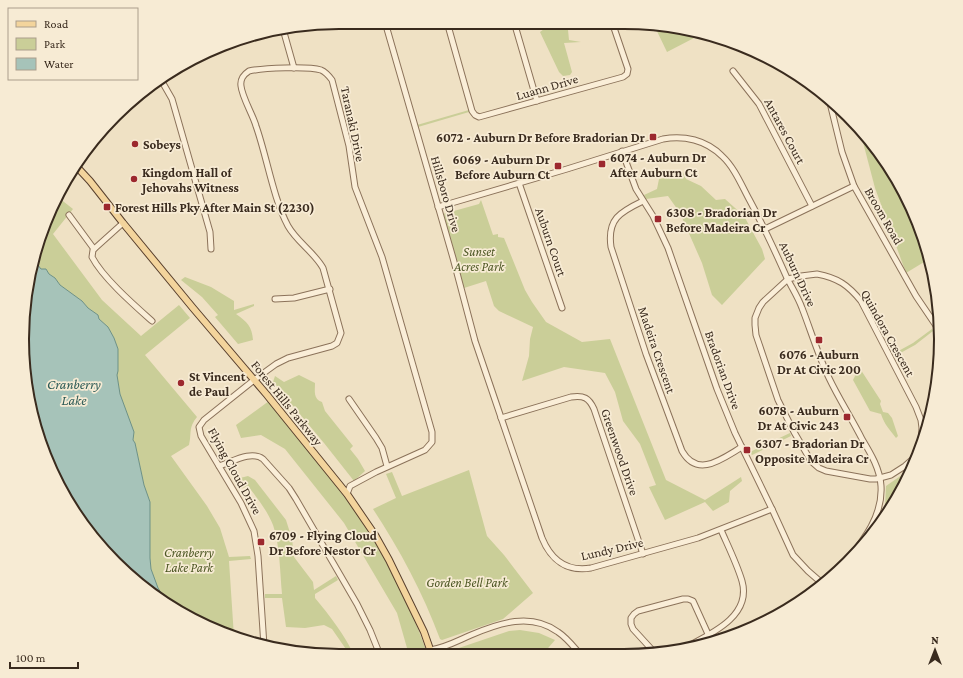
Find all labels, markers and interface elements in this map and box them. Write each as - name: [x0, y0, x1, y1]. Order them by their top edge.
- legend: [8, 8, 138, 80]
- text: Road: [44, 17, 69, 31]
- text: Park: [44, 37, 66, 51]
- text: Water: [44, 57, 74, 71]
- street label: Luann Drive: [514, 71, 580, 103]
- street label: Taranaki Drive: [338, 85, 368, 163]
- street label: Antares Court: [761, 96, 809, 167]
- place label: 6072 - Auburn Dr Before Bradorian Dr: [436, 130, 646, 145]
- marker: 6072 - Auburn Dr Before Bradorian Dr: [648, 132, 658, 142]
- place label: Sobeys: [143, 137, 181, 152]
- marker: Sobeys: [130, 139, 140, 149]
- place label: 6074 - Auburn Dr After Auburn Ct: [609, 150, 707, 180]
- place label: 6069 - Auburn Dr Before Auburn Ct: [452, 152, 551, 182]
- street label: Hillsboro Drive: [428, 154, 464, 234]
- marker: 6074 - Auburn Dr After Auburn Ct: [597, 159, 607, 169]
- marker: 6069 - Auburn Dr Before Auburn Ct: [553, 161, 563, 171]
- place label: Kingdom Hall of Jehovahs Witness: [140, 165, 239, 195]
- marker: Kingdom Hall of Jehovahs Witness: [129, 174, 139, 184]
- street label: Broom Road: [862, 185, 906, 247]
- place label: Forest Hills Pky After Main St (2230): [115, 200, 315, 216]
- marker: Forest Hills Pky After Main St (2230): [102, 202, 112, 212]
- place label: 6308 - Bradorian Dr Before Madeira Cr: [666, 205, 778, 235]
- street label: Auburn Court: [532, 206, 570, 279]
- marker: 6308 - Bradorian Dr Before Madeira Cr: [653, 214, 663, 224]
- street label: Auburn Drive: [776, 239, 820, 309]
- park label: Sunset Acres Park: [453, 244, 505, 274]
- street label: Quindora Crescent: [858, 287, 918, 380]
- street label: Madeira Crescent: [635, 305, 679, 396]
- street label: Bradorian Drive: [702, 329, 744, 412]
- marker: 6076 - Auburn Dr At Civic 200: [814, 335, 824, 345]
- place label: 6076 - Auburn Dr At Civic 200: [777, 347, 861, 377]
- street label: Forest Hills Parkway: [248, 357, 327, 449]
- place label: St Vincent de Paul: [189, 369, 246, 399]
- water label: Cranberry Lake: [47, 376, 101, 408]
- marker: St Vincent de Paul: [176, 378, 186, 388]
- place label: 6078 - Auburn Dr At Civic 243: [758, 403, 840, 433]
- street label: Greenwood Drive: [598, 407, 642, 498]
- marker: 6078 - Auburn Dr At Civic 243: [842, 412, 852, 422]
- street label: Flying Cloud Drive: [205, 425, 265, 517]
- place label: 6307 - Bradorian Dr Opposite Madeira Cr: [755, 436, 869, 466]
- marker: 6307 - Bradorian Dr Opposite Madeira Cr: [742, 445, 752, 455]
- place label: 6709 - Flying Cloud Dr Before Nestor Cr: [269, 528, 377, 558]
- street label: Lundy Drive: [579, 534, 645, 563]
- marker: 6709 - Flying Cloud Dr Before Nestor Cr: [256, 537, 266, 547]
- park label: Cranberry Lake Park: [164, 545, 215, 575]
- park label: Gorden Bell Park: [426, 575, 509, 590]
- north arrow: [915, 630, 955, 670]
- text: N: [931, 634, 939, 646]
- scale bar: [10, 644, 78, 670]
- text: 100 m: [16, 651, 46, 665]

